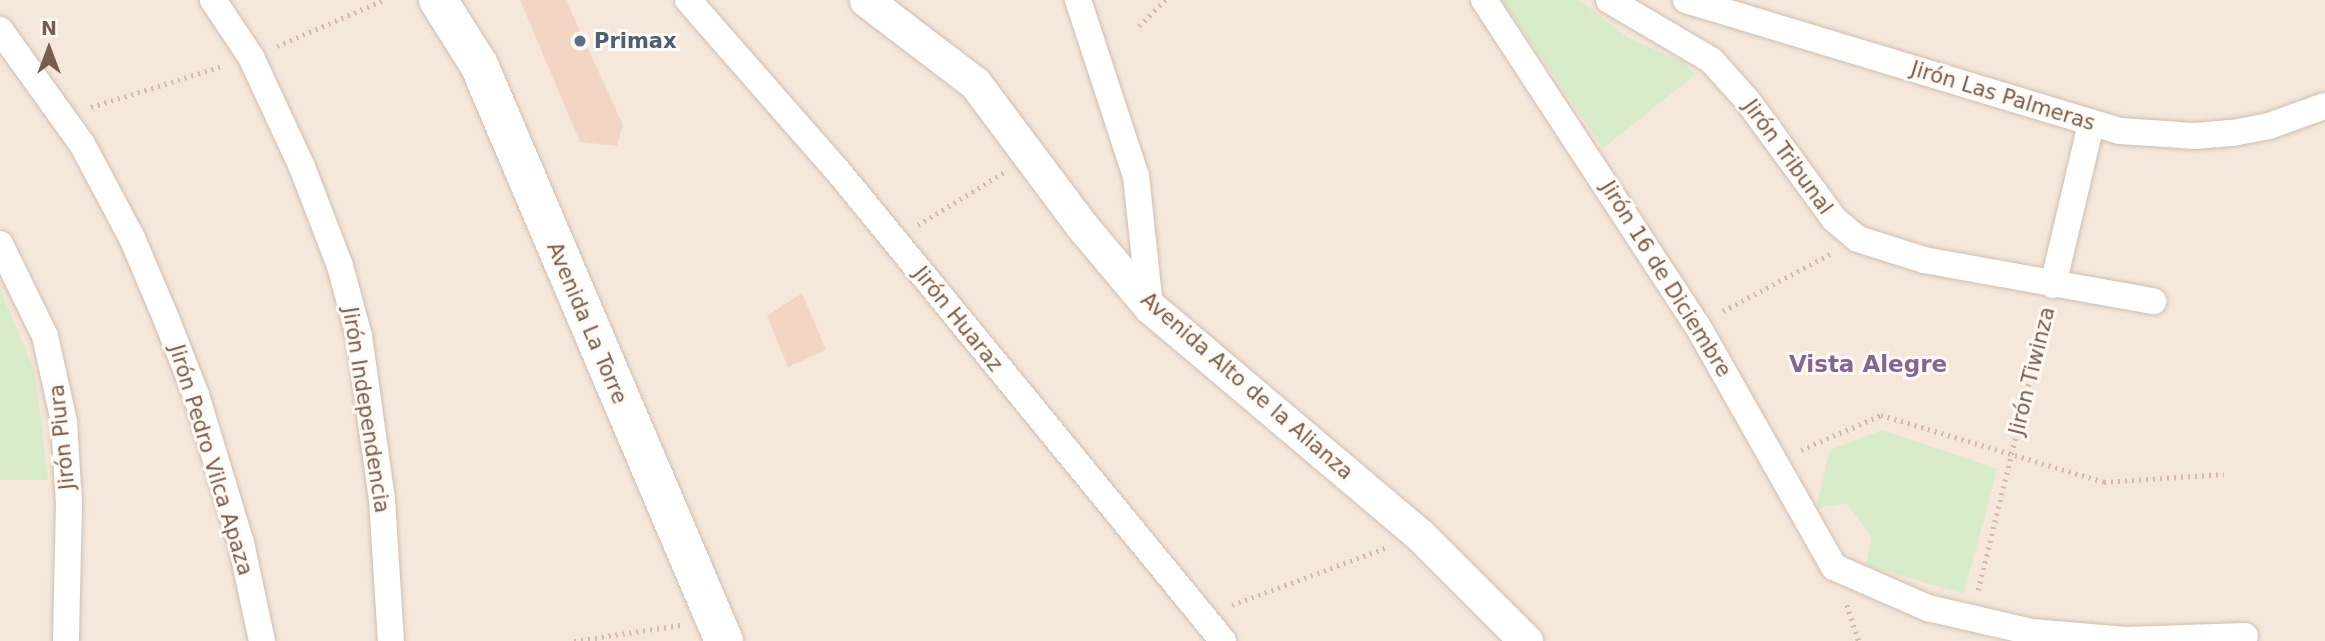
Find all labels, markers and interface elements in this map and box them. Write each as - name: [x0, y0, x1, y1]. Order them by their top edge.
- north arrow: [14, 14, 84, 84]
- text: N: [41, 17, 57, 39]
- place label: Primax: [594, 28, 677, 54]
- marker: Primax: [572, 33, 588, 49]
- street label: Jirón Las Palmeras: [1908, 56, 2098, 136]
- street label: Jirón Tribunal: [1738, 95, 1838, 219]
- street label: Jirón 16 de Diciembre: [1595, 176, 1737, 382]
- street label: Avenida La Torre: [542, 238, 632, 408]
- street label: Jirón Huaraz: [908, 262, 1008, 376]
- street label: Avenida Alto de la Alianza: [1136, 287, 1358, 485]
- street label: Jirón Tiwinza: [2004, 304, 2060, 438]
- street label: Jirón Independencia: [337, 305, 395, 515]
- street label: Jirón Pedro Vilca Apaza: [164, 342, 258, 578]
- district label: Vista Alegre: [1789, 350, 1947, 378]
- street label: Jirón Piura: [44, 383, 80, 491]

